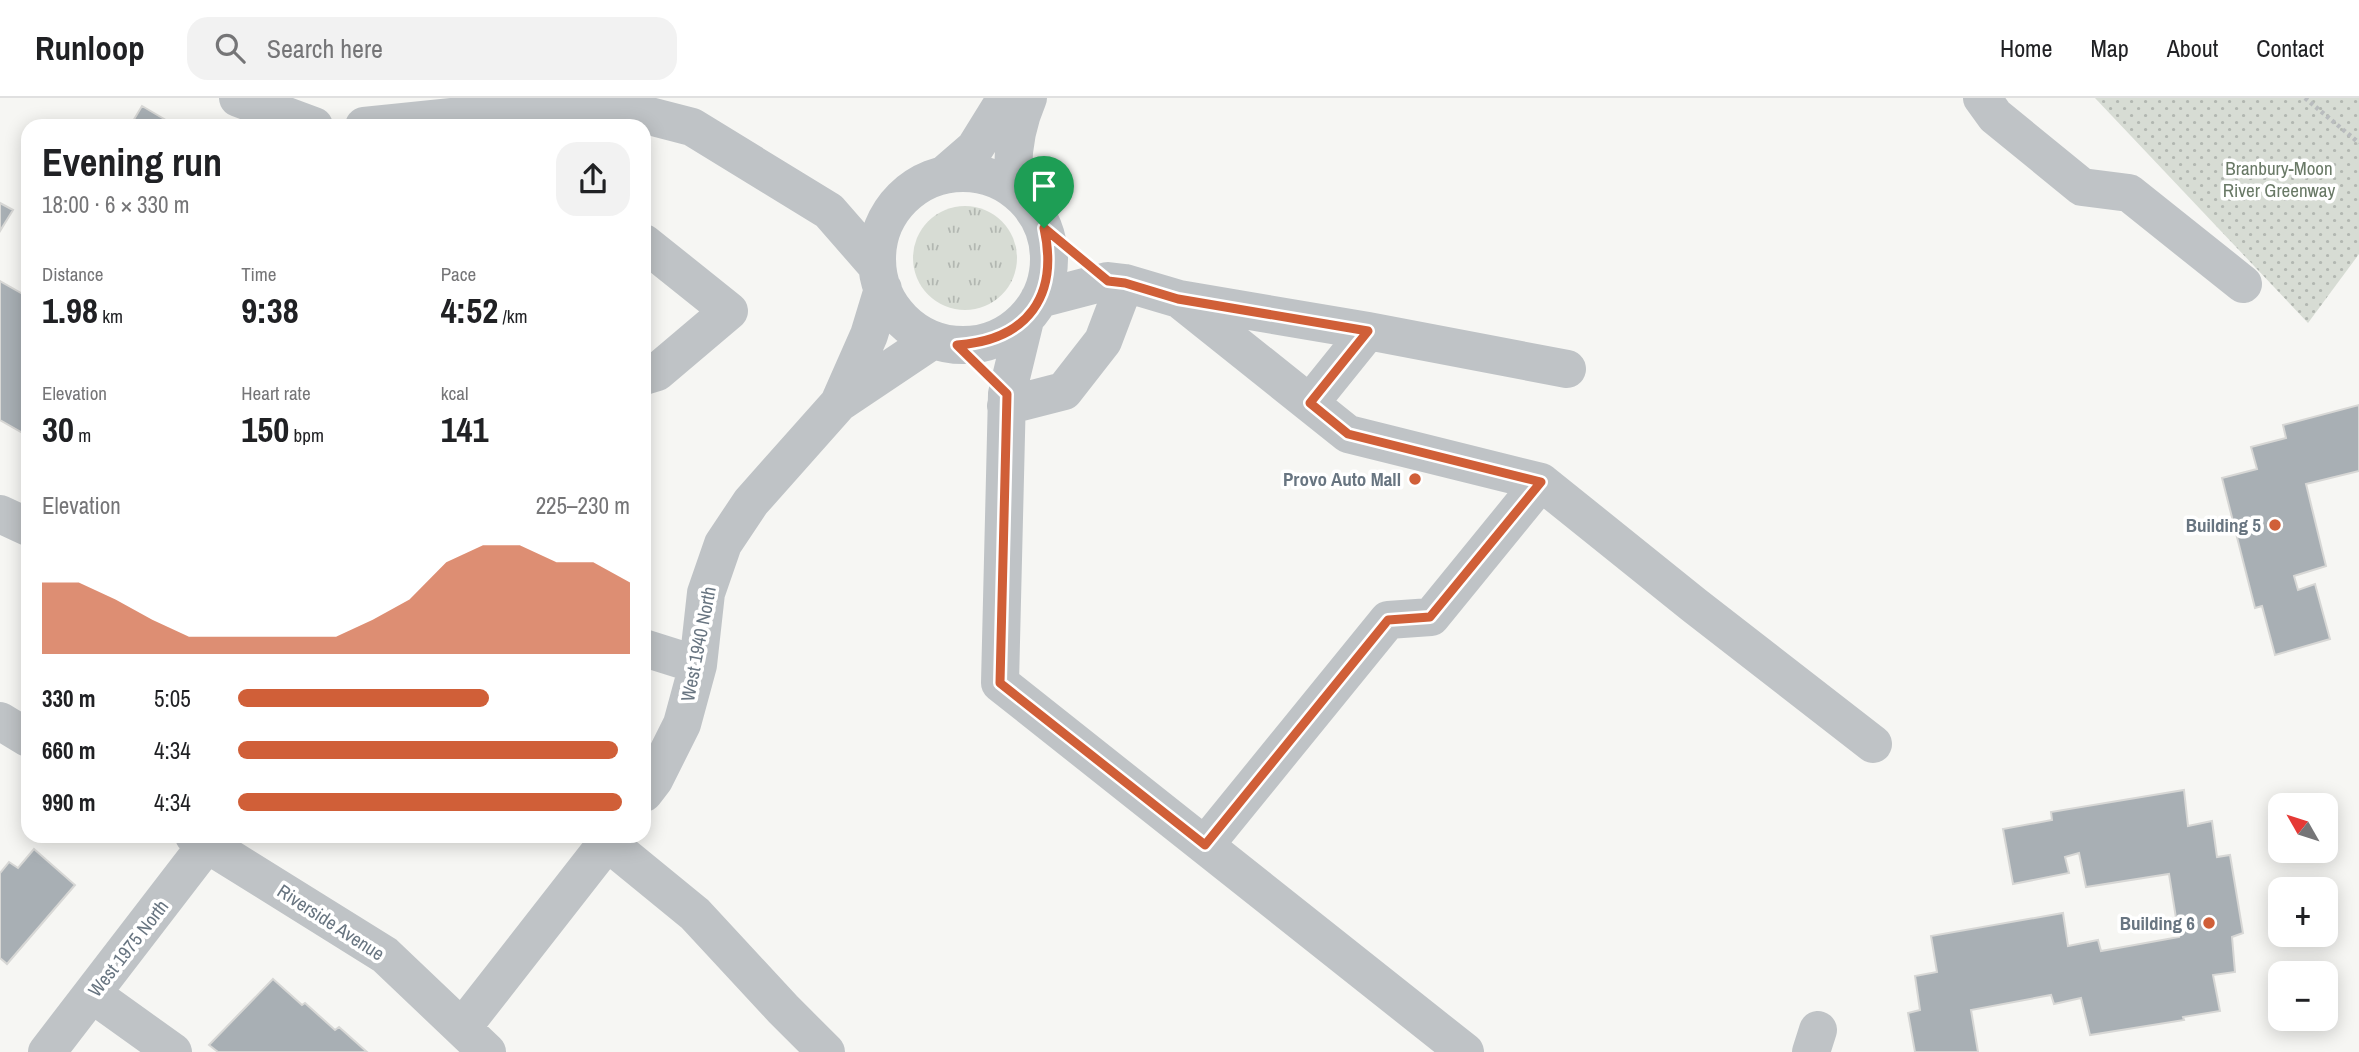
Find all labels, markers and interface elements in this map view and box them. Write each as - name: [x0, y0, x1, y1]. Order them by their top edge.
- search box: [187, 17, 677, 80]
- text: Runloop: [35, 26, 145, 70]
- icon: search: [211, 29, 249, 67]
- text: Search here: [267, 31, 383, 66]
- text: Home: [2000, 32, 2052, 64]
- text: Map: [2090, 32, 2129, 64]
- text: About: [2167, 32, 2218, 64]
- text: Contact: [2256, 32, 2324, 64]
- text: Evening run: [42, 137, 222, 188]
- button: share: [556, 142, 630, 216]
- park label: Branbury-Moon River Greenway: [2223, 155, 2335, 203]
- pin: [1014, 156, 1074, 228]
- icon: arrive: [1025, 167, 1063, 205]
- text: 18:00 · 6 × 330 m: [42, 189, 189, 220]
- text: Distance: [42, 261, 103, 287]
- text: Time: [241, 261, 276, 287]
- text: Pace: [441, 261, 476, 287]
- text: 1.98: [42, 287, 98, 334]
- text: 9:38: [241, 287, 299, 334]
- text: 4:52: [441, 287, 498, 334]
- text: km: [98, 303, 123, 329]
- text: /km: [498, 303, 528, 329]
- text: Elevation: [42, 380, 107, 406]
- text: Heart rate: [241, 380, 311, 406]
- text: kcal: [441, 380, 468, 406]
- text: 30: [42, 406, 74, 453]
- text: 150: [241, 406, 289, 453]
- text: 141: [441, 406, 489, 453]
- text: m: [74, 422, 91, 448]
- text: bpm: [289, 422, 324, 448]
- place label: Provo Auto Mall: [1283, 466, 1401, 492]
- marker: Provo Auto Mall: [1407, 471, 1423, 487]
- text: Elevation: [42, 490, 121, 521]
- text: 225–230 m: [536, 490, 630, 521]
- place label: Building 5: [2186, 512, 2261, 538]
- marker: Building 5: [2267, 517, 2283, 533]
- street label: West 1940 North: [674, 584, 722, 704]
- text: 330 m: [42, 683, 95, 714]
- text: 5:05: [154, 683, 191, 714]
- text: 660 m: [42, 735, 95, 766]
- text: 4:34: [154, 735, 191, 766]
- text: 990 m: [42, 787, 95, 818]
- text: 4:34: [154, 787, 191, 818]
- north arrow: [2268, 793, 2338, 863]
- map controls: [2268, 793, 2338, 1031]
- button: +: [2268, 877, 2338, 947]
- street label: Riverside Avenue: [272, 878, 390, 966]
- street label: West 1975 North: [82, 894, 174, 1002]
- place label: Building 6: [2120, 910, 2195, 936]
- marker: Building 6: [2201, 915, 2217, 931]
- button: −: [2268, 961, 2338, 1031]

